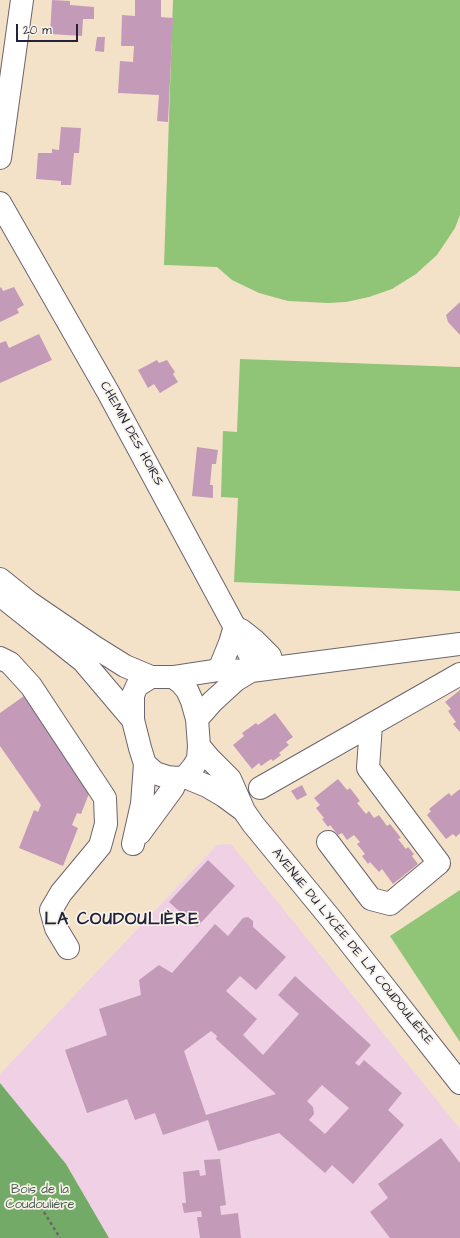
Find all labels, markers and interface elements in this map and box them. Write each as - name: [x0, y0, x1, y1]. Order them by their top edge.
- scale bar: [18, 16, 80, 42]
- text: 20 m: [23, 22, 52, 39]
- street label: CHEMIN DES HOIRS: [96, 379, 166, 489]
- street label: AVENUE DU LYCÉE DE LA COUDOULIÈRE: [268, 846, 436, 1048]
- district label: LA COUDOULIÈRE: [45, 910, 199, 930]
- park label: Bois de la Coudoulière: [6, 1182, 74, 1213]

